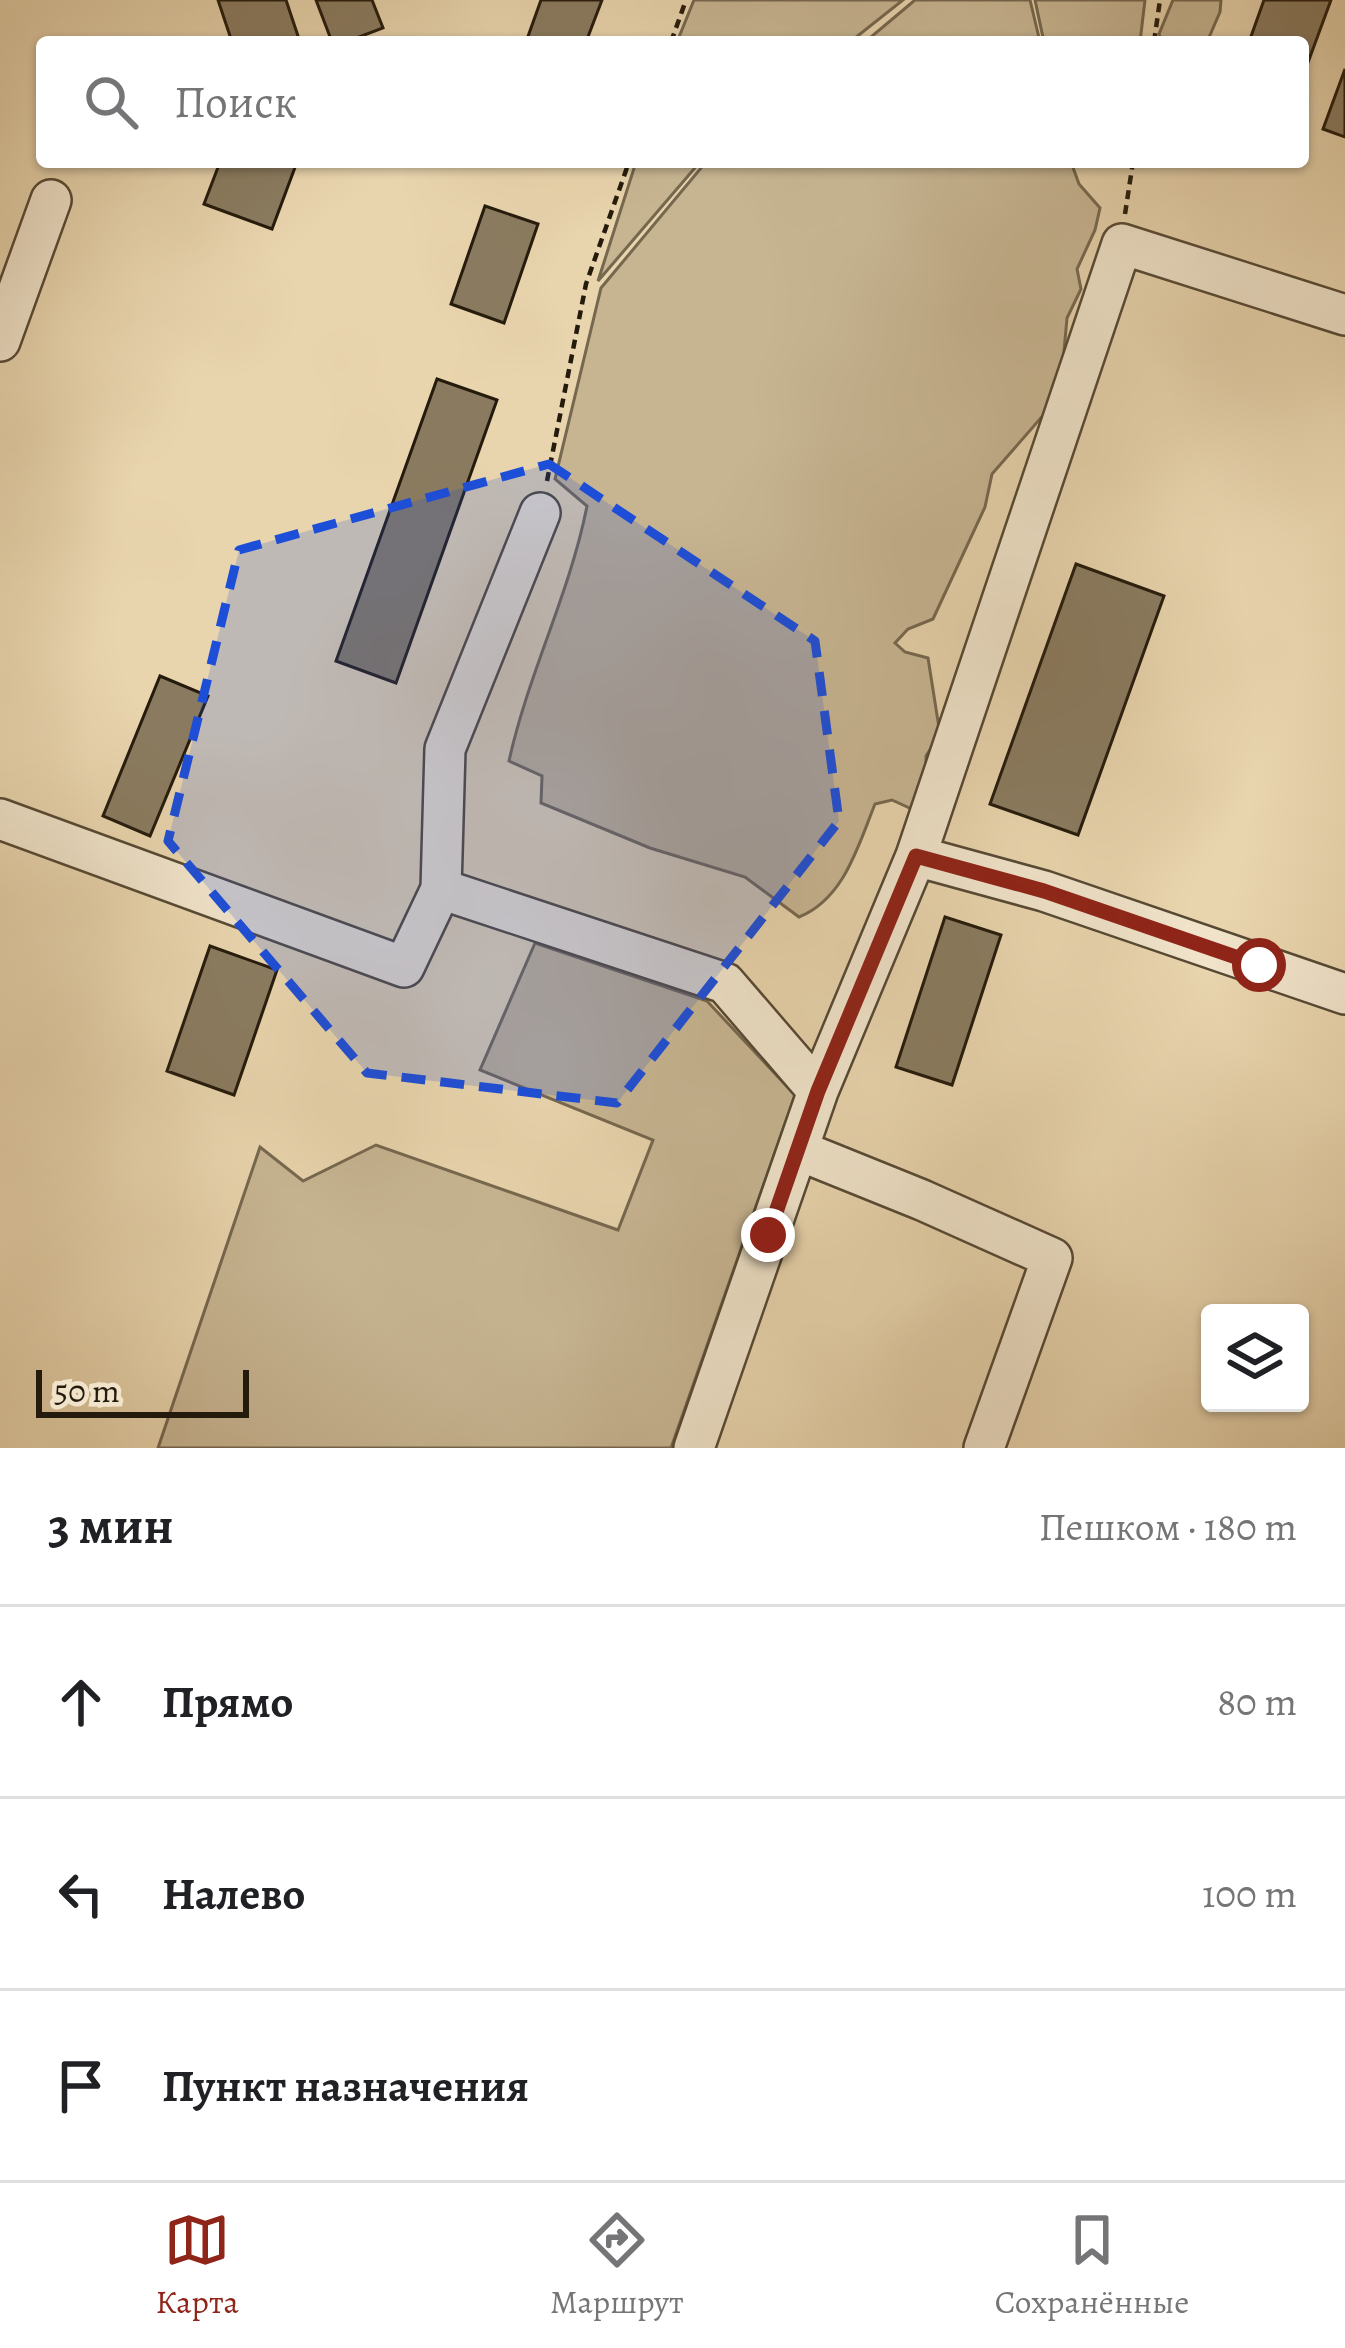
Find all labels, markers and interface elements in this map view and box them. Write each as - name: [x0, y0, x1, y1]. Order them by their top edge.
- search box: [36, 36, 1309, 168]
- icon: search: [78, 69, 144, 135]
- text: Поиск: [174, 71, 297, 133]
- route start: [1232, 938, 1286, 992]
- route end: [741, 1208, 795, 1262]
- map controls: [1201, 1304, 1309, 1412]
- button: layers: [1201, 1304, 1309, 1412]
- scale bar: [36, 1364, 249, 1417]
- text: 50 m: [54, 1368, 120, 1413]
- text: 3 мин: [48, 1491, 174, 1561]
- text: Пешком · 180 m: [1039, 1500, 1297, 1553]
- icon: ahead: [48, 1669, 114, 1735]
- text: Прямо: [162, 1671, 293, 1733]
- text: 80 m: [1217, 1675, 1297, 1728]
- icon: left: [48, 1861, 114, 1927]
- text: Налево: [162, 1863, 305, 1925]
- text: 100 m: [1202, 1867, 1297, 1920]
- icon: arrive: [48, 2053, 114, 2119]
- text: Пункт назначения: [162, 2055, 529, 2117]
- tab: Карта: [156, 2207, 239, 2324]
- tab: Маршрут: [550, 2207, 684, 2324]
- tab: Сохранённые: [995, 2207, 1189, 2324]

